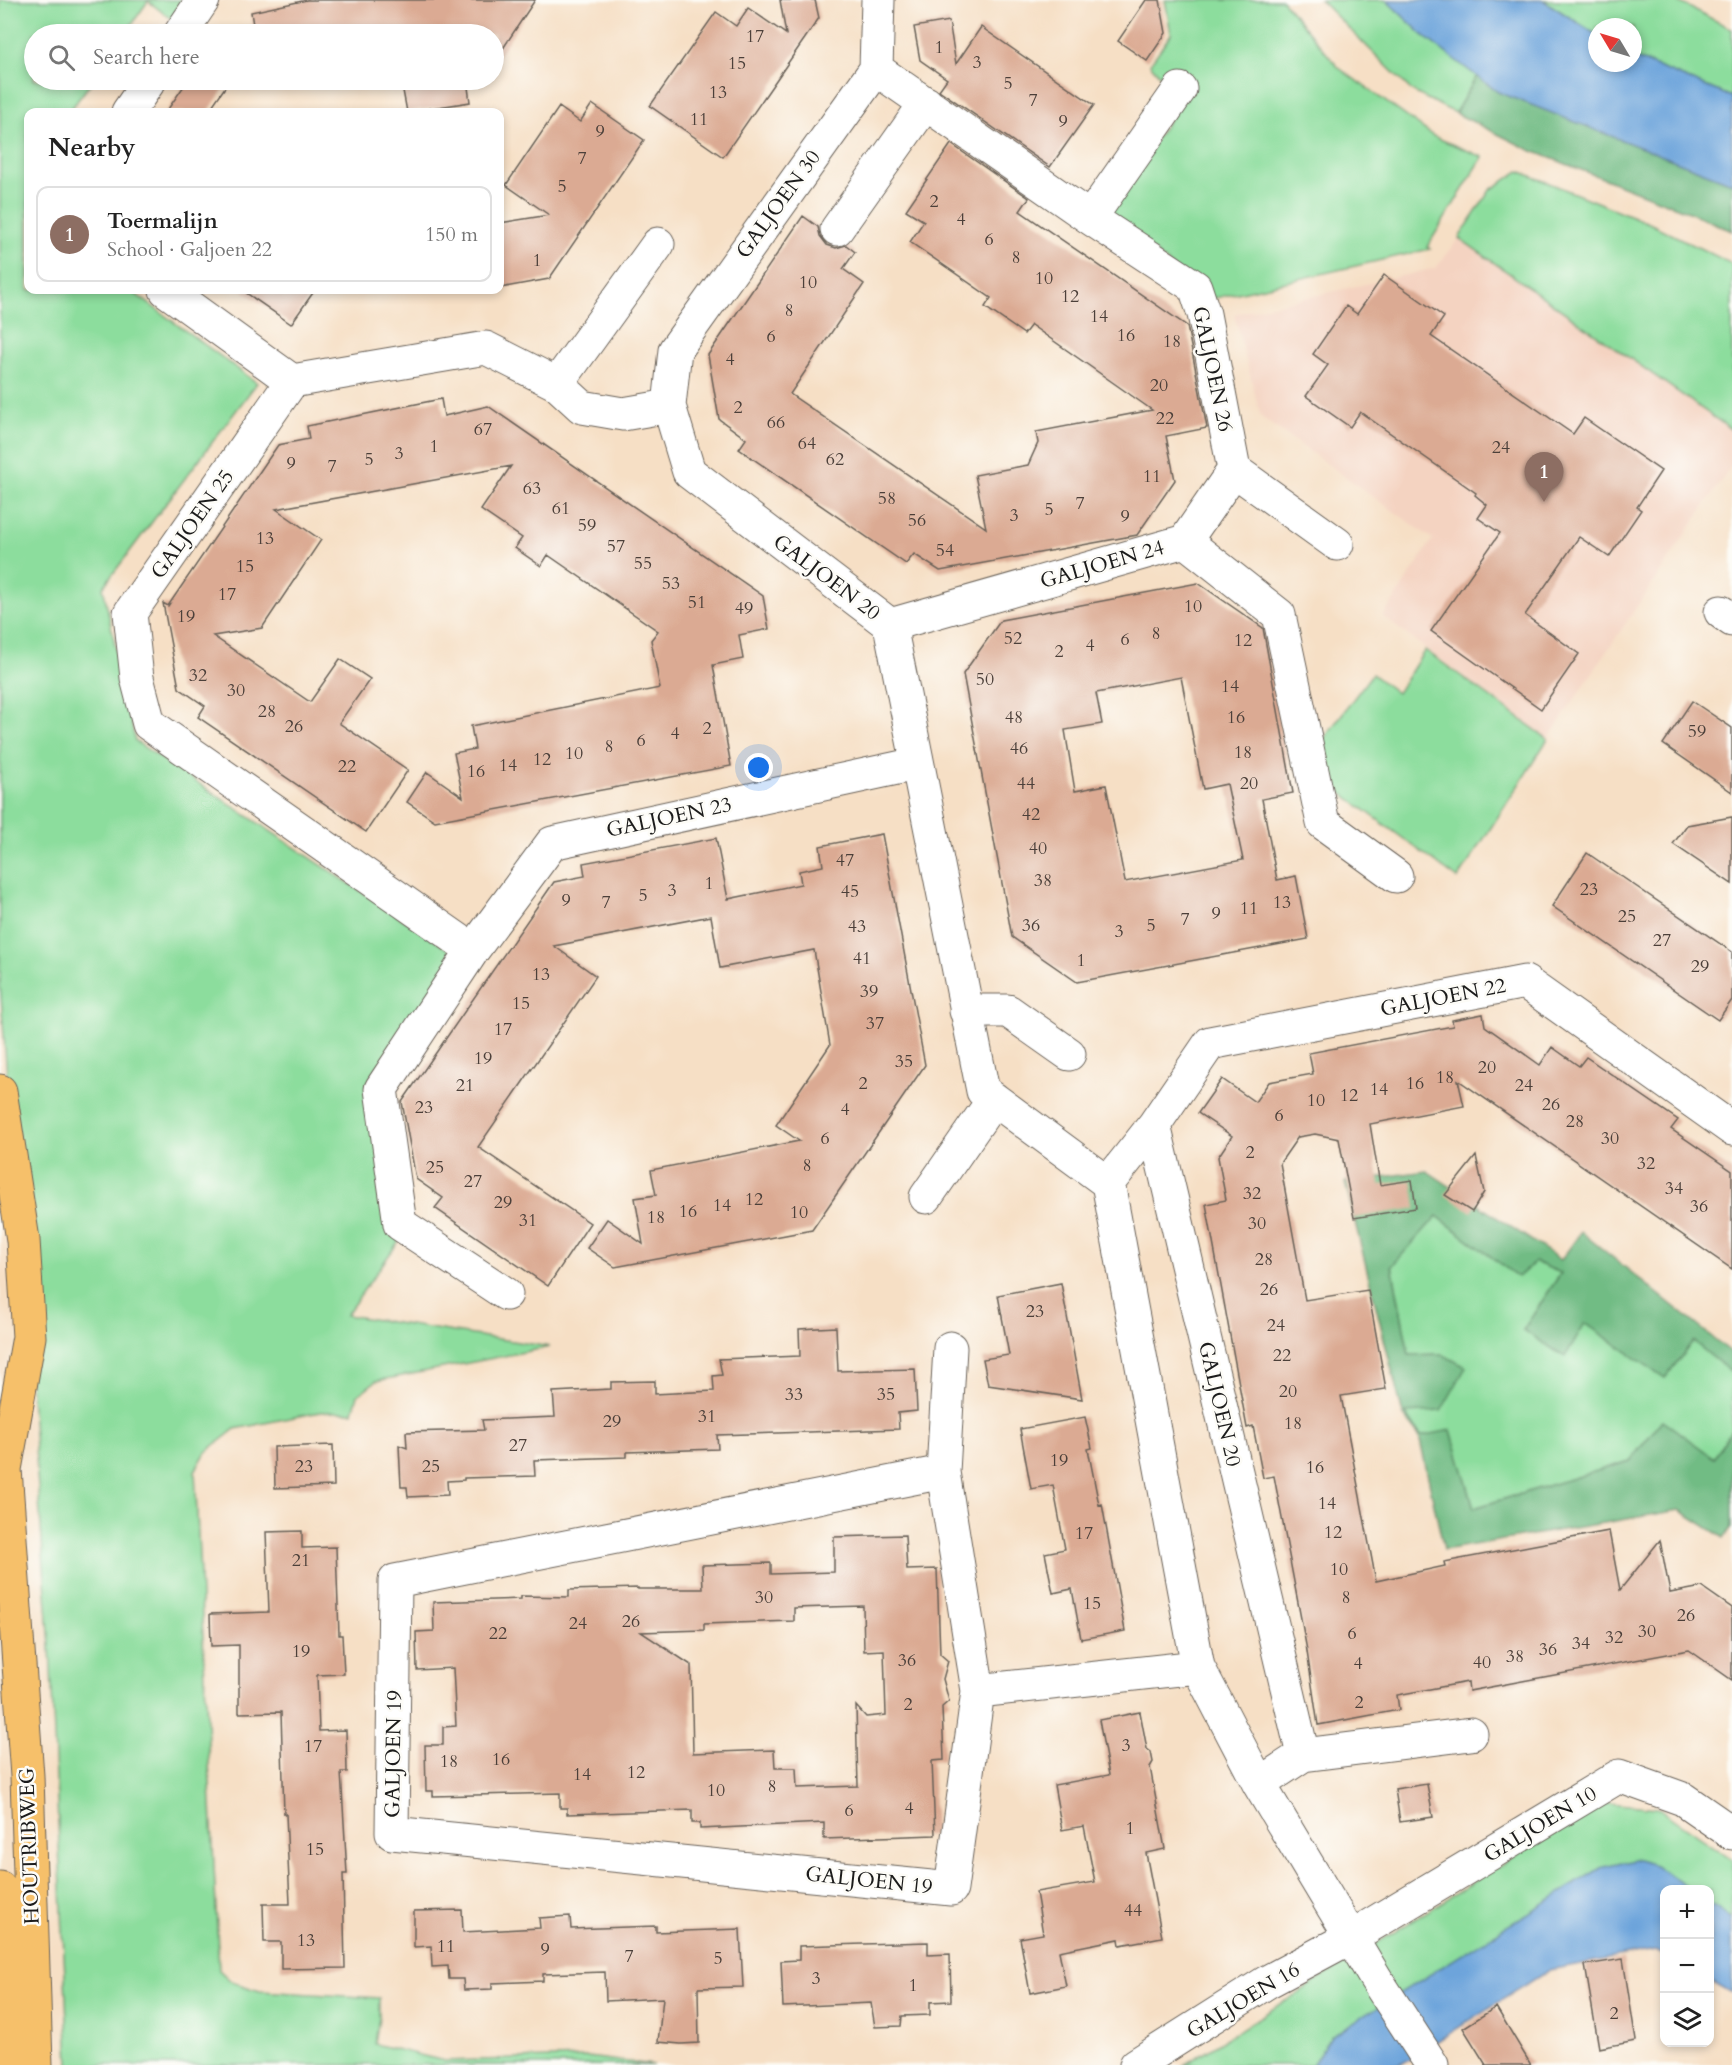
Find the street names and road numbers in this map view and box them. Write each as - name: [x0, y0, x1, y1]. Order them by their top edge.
- street label: GALJOEN 30: [729, 144, 828, 264]
- street label: GALJOEN 26: [1185, 304, 1240, 435]
- street label: GALJOEN 25: [144, 464, 241, 585]
- street label: GALJOEN 20: [767, 527, 886, 627]
- street label: GALJOEN 24: [1037, 533, 1168, 596]
- street label: GALJOEN 23: [604, 790, 735, 845]
- street label: GALJOEN 22: [1378, 971, 1509, 1024]
- street label: GALJOEN 20: [1191, 1339, 1248, 1470]
- street label: GALJOEN 19: [378, 1690, 409, 1818]
- street label: HOUTRIBWEG: [12, 1767, 47, 1925]
- street label: GALJOEN 10: [1478, 1779, 1602, 1870]
- street label: GALJOEN 19: [804, 1859, 934, 1902]
- street label: GALJOEN 16: [1181, 1955, 1305, 2046]

